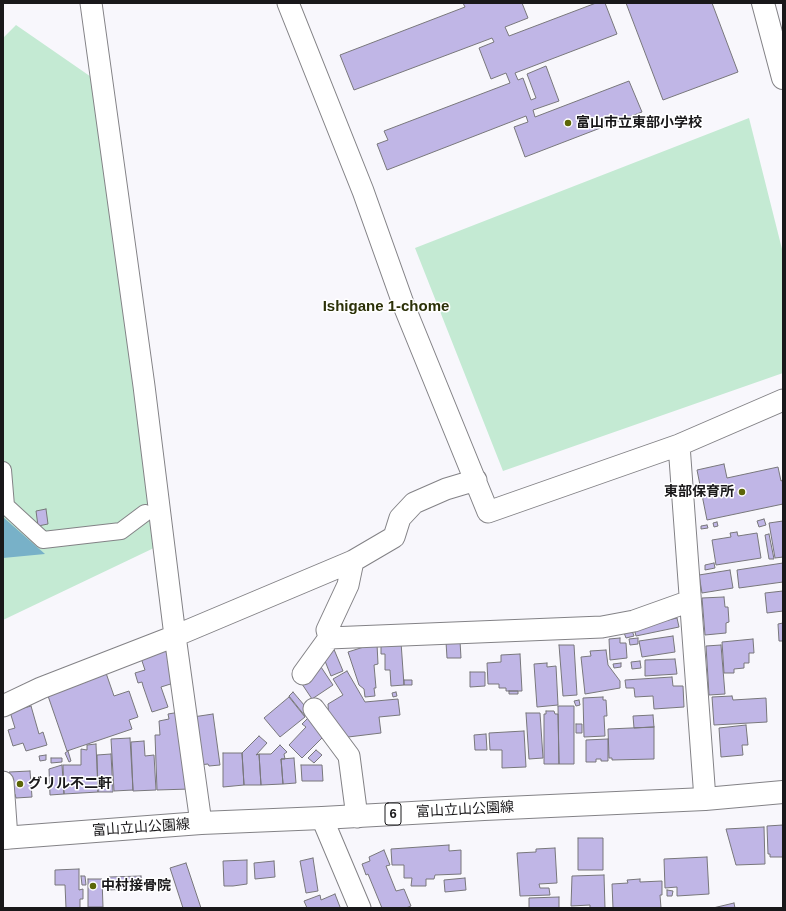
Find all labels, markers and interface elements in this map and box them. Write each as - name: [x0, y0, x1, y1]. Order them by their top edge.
- place label: 富山市立東部小学校: [576, 115, 702, 131]
- marker: 富山市立東部小学校: [563, 118, 573, 128]
- district label: Ishigane 1-chome: [323, 298, 449, 316]
- place label: 東部保育所: [664, 484, 734, 500]
- marker: 東部保育所: [737, 487, 747, 497]
- place label: グリル不二軒: [28, 776, 112, 792]
- marker: グリル不二軒: [15, 779, 25, 789]
- street label: 富山立山公園線: [416, 799, 514, 821]
- road number: 6: [385, 803, 401, 825]
- street label: 富山立山公園線: [92, 816, 190, 840]
- place label: 中村接骨院: [101, 878, 171, 894]
- marker: 中村接骨院: [88, 881, 98, 891]

